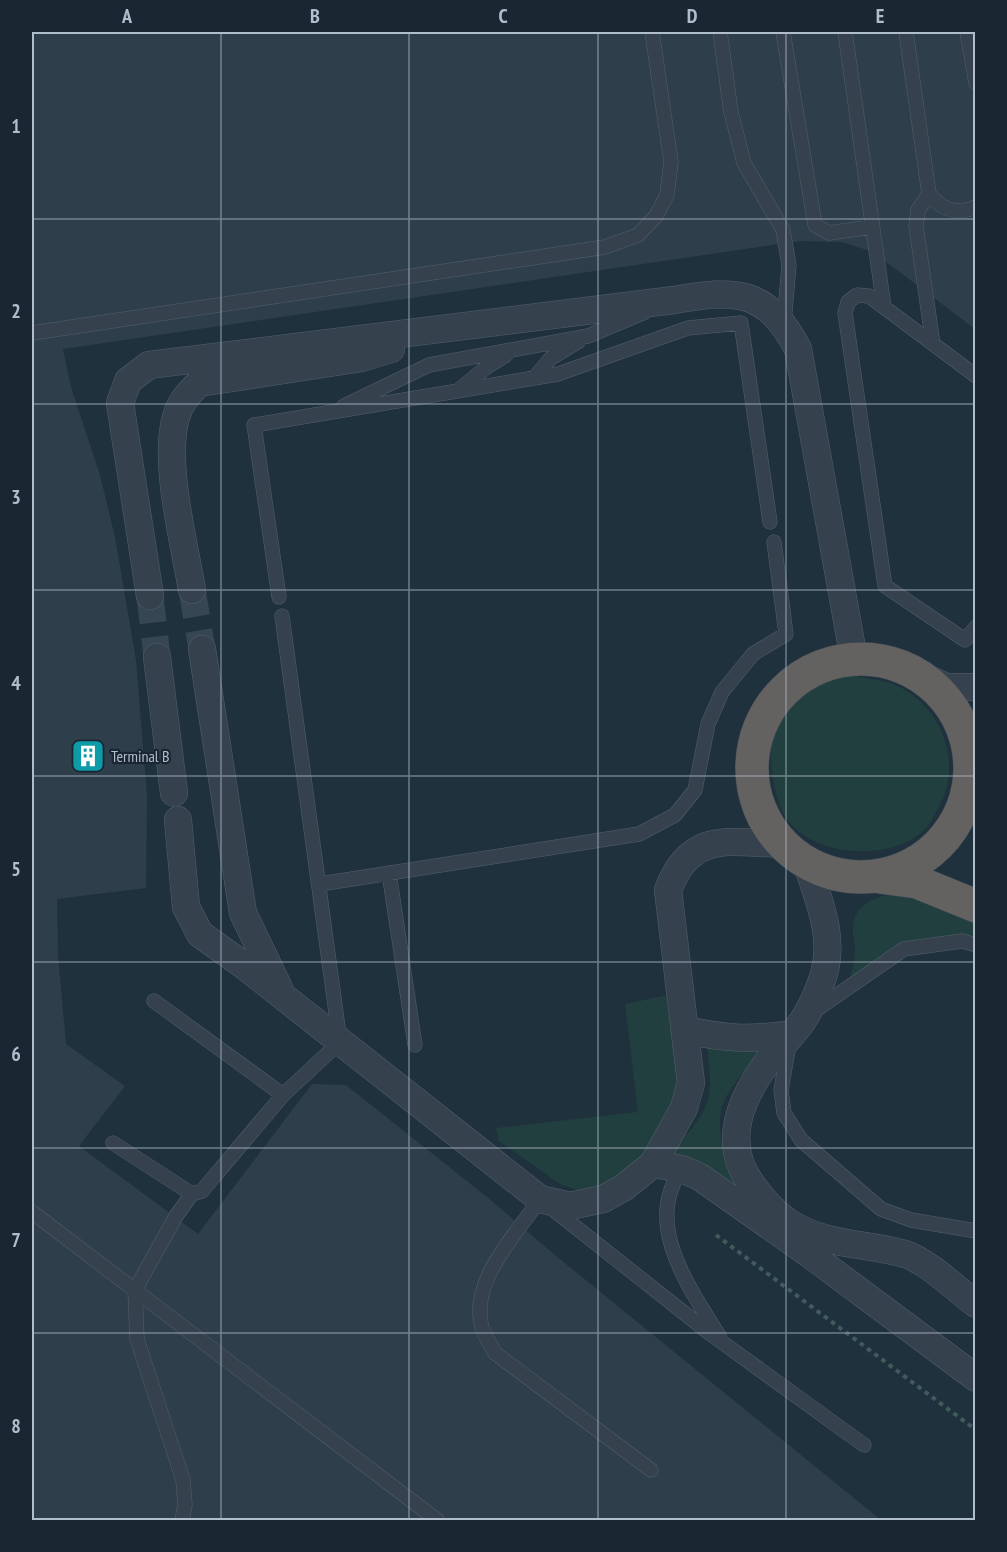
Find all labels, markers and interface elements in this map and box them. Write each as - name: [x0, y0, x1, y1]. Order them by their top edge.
- text: A: [121, 3, 133, 29]
- text: B: [310, 3, 320, 29]
- text: C: [498, 3, 508, 29]
- text: D: [687, 3, 698, 29]
- text: E: [876, 3, 884, 29]
- text: 1: [11, 113, 21, 139]
- text: 2: [11, 298, 21, 324]
- text: 3: [11, 484, 21, 510]
- text: 4: [11, 670, 21, 696]
- building icon: Terminal B: [70, 738, 106, 774]
- place label: Terminal B: [111, 746, 169, 766]
- text: 5: [11, 856, 21, 882]
- text: 6: [11, 1041, 21, 1067]
- text: 7: [11, 1227, 21, 1253]
- text: 8: [11, 1413, 21, 1439]

